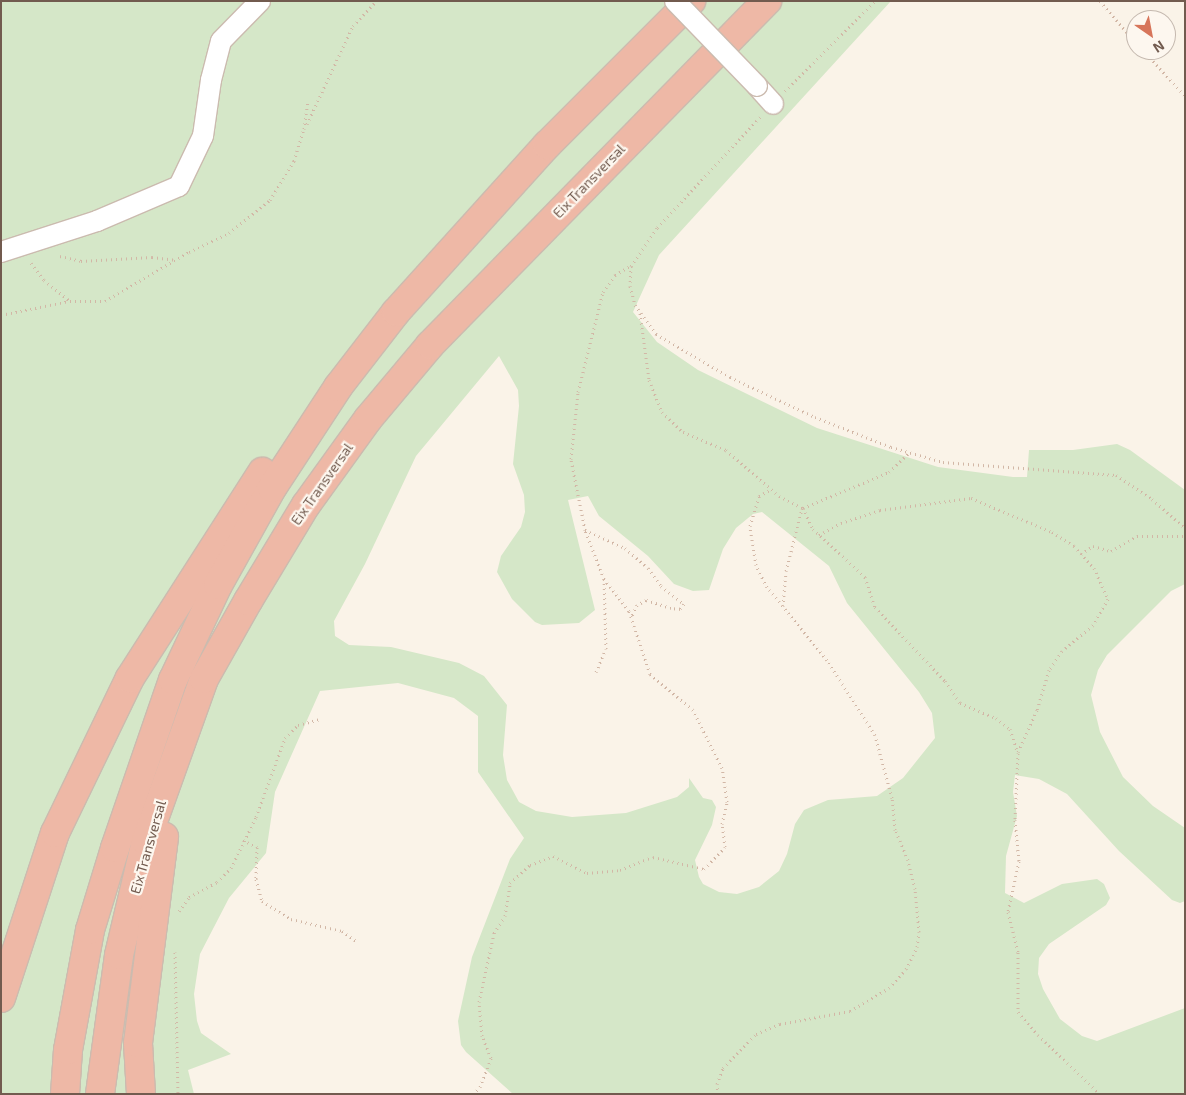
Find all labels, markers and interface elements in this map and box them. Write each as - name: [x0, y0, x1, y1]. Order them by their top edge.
- north arrow: [1126, 10, 1176, 60]
- text: N: [1150, 37, 1168, 57]
- street label: Eix Transversal: [549, 140, 629, 222]
- street label: Eix Transversal: [287, 440, 357, 528]
- street label: Eix Transversal: [127, 798, 169, 896]

